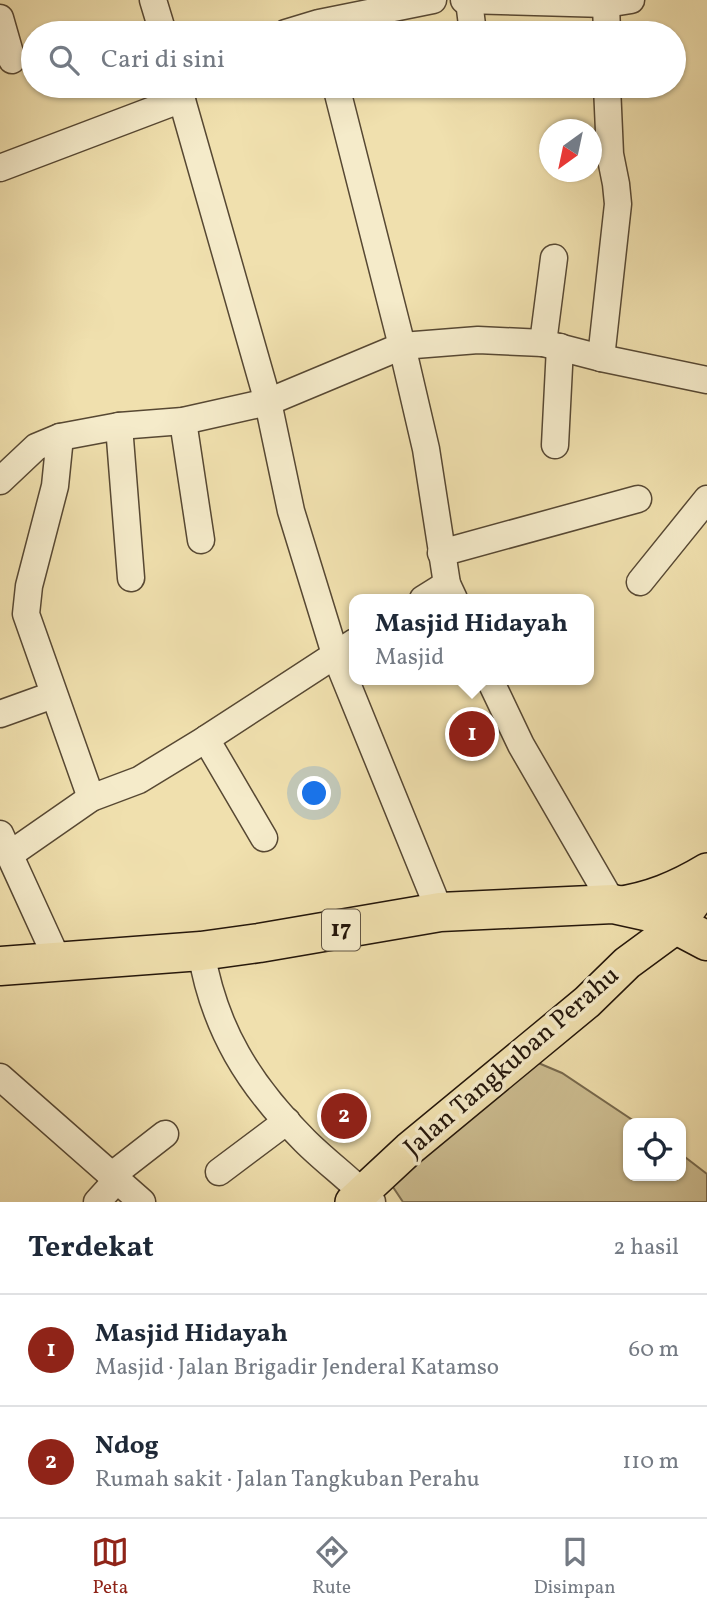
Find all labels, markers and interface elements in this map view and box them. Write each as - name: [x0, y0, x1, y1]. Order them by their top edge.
- search box: [21, 21, 686, 98]
- icon: search: [45, 41, 83, 79]
- text: Cari di sini: [101, 42, 225, 78]
- north arrow: [539, 119, 602, 182]
- popup: [349, 594, 594, 685]
- text: Masjid Hidayah: [375, 606, 568, 642]
- text: Masjid: [375, 642, 444, 674]
- pin: 1: [449, 708, 495, 760]
- your location: [297, 776, 331, 810]
- road number: 17: [322, 910, 360, 950]
- street label: Jalan Tangkuban Perahu: [396, 958, 628, 1166]
- pin: 2: [321, 1090, 367, 1142]
- map controls: [623, 1118, 686, 1181]
- button: locate: [623, 1118, 686, 1181]
- text: Terdekat: [28, 1227, 154, 1269]
- text: 2 hasil: [613, 1232, 679, 1264]
- text: Masjid Hidayah: [95, 1316, 288, 1352]
- text: 1: [46, 1334, 56, 1366]
- text: 60 m: [629, 1334, 679, 1366]
- text: Masjid · Jalan Brigadir Jenderal Katamso: [95, 1352, 499, 1384]
- text: Ndog: [95, 1428, 159, 1464]
- text: 2: [45, 1446, 57, 1478]
- text: 110 m: [622, 1446, 679, 1478]
- text: Rumah sakit · Jalan Tangkuban Perahu: [95, 1464, 480, 1496]
- tab: Peta: [91, 1533, 129, 1601]
- tab: Rute: [312, 1533, 351, 1601]
- tab: Disimpan: [534, 1533, 616, 1601]

